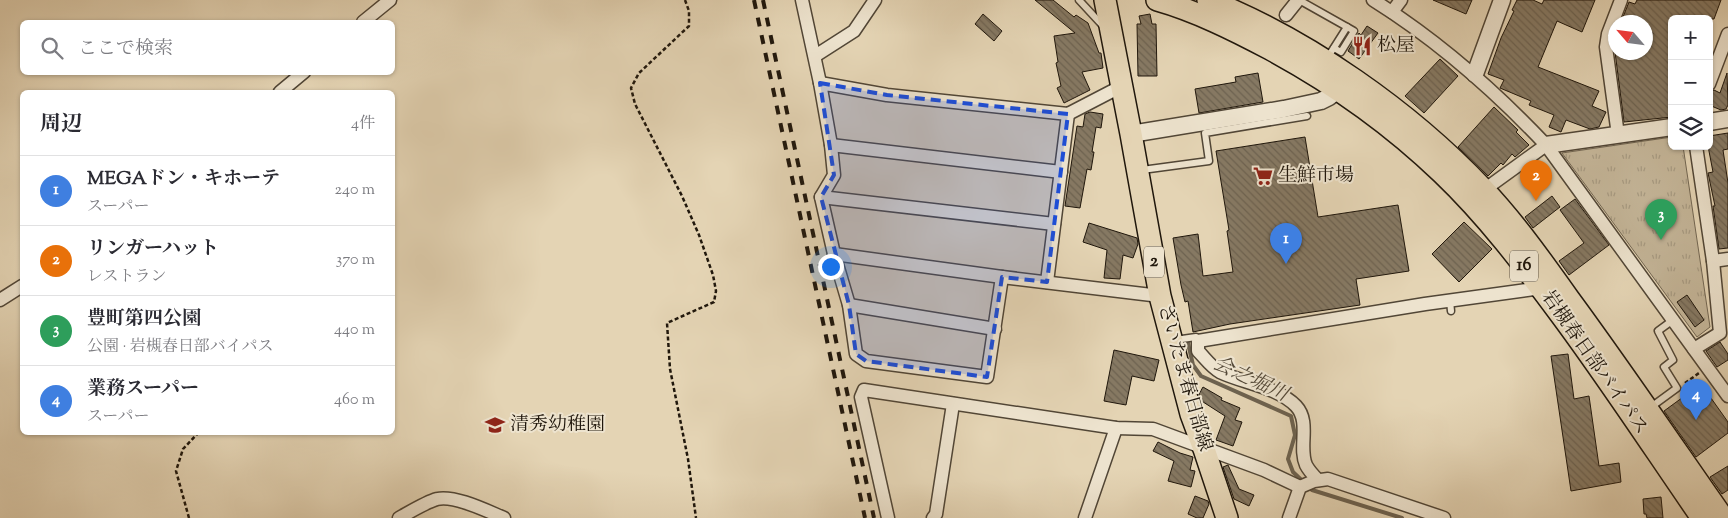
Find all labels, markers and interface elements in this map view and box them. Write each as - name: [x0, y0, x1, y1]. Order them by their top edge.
- north arrow: [1608, 15, 1653, 60]
- map controls: [1668, 15, 1713, 150]
- button: +: [1668, 15, 1713, 60]
- search box: [20, 20, 395, 75]
- place label: 松屋: [1377, 33, 1415, 60]
- icon: search: [38, 34, 66, 62]
- restaurant icon: 松屋: [1351, 35, 1373, 57]
- text: ここで検索: [78, 36, 173, 63]
- button: −: [1668, 60, 1713, 105]
- button: layers: [1668, 105, 1713, 150]
- text: 周辺: [40, 110, 82, 140]
- text: 4件: [351, 113, 375, 136]
- pin: 2: [1520, 160, 1552, 201]
- place label: 生鮮市場: [1278, 163, 1354, 190]
- supermarket icon: 生鮮市場: [1252, 165, 1274, 187]
- text: MEGAドン・キホーテ: [87, 166, 280, 193]
- text: 1: [53, 179, 59, 202]
- text: 240 m: [334, 179, 375, 202]
- text: スーパー: [87, 196, 149, 219]
- pin: 3: [1645, 199, 1677, 240]
- pin: 1: [1270, 223, 1302, 264]
- text: リンガーハット: [87, 236, 219, 263]
- road number: 2: [1144, 246, 1164, 278]
- text: 2: [52, 249, 60, 272]
- text: 370 m: [336, 249, 375, 272]
- road number: 16: [1510, 250, 1538, 282]
- your location: [818, 254, 844, 280]
- text: レストラン: [87, 266, 167, 289]
- street label: 岩槻春日部バイパス: [1534, 285, 1654, 441]
- street label: さいたま春日部線: [1150, 301, 1218, 455]
- text: 豊町第四公園: [87, 306, 201, 333]
- text: 3: [53, 319, 59, 342]
- text: 440 m: [334, 319, 375, 342]
- text: 公園 · 岩槻春日部バイパス: [87, 336, 274, 359]
- water label: 会之堀川: [1208, 350, 1294, 411]
- text: 業務スーパー: [87, 376, 199, 403]
- pin: 4: [1680, 379, 1712, 420]
- text: 4: [52, 389, 60, 412]
- text: 460 m: [334, 389, 375, 412]
- text: スーパー: [87, 406, 149, 429]
- place label: 清秀幼稚園: [510, 412, 605, 439]
- school or university icon: 清秀幼稚園: [484, 414, 506, 436]

